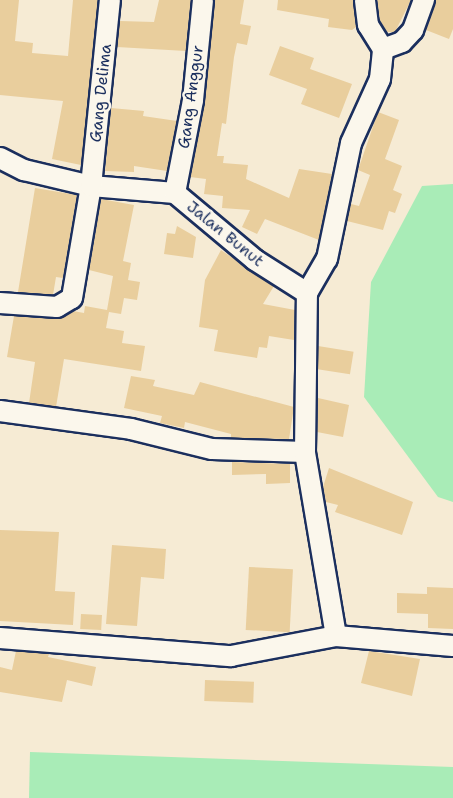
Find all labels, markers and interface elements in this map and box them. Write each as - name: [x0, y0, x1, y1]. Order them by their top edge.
- street label: Gang Delima: [86, 43, 116, 143]
- street label: Gang Anggur: [174, 44, 208, 150]
- street label: Jalan Bunut: [183, 197, 267, 271]

